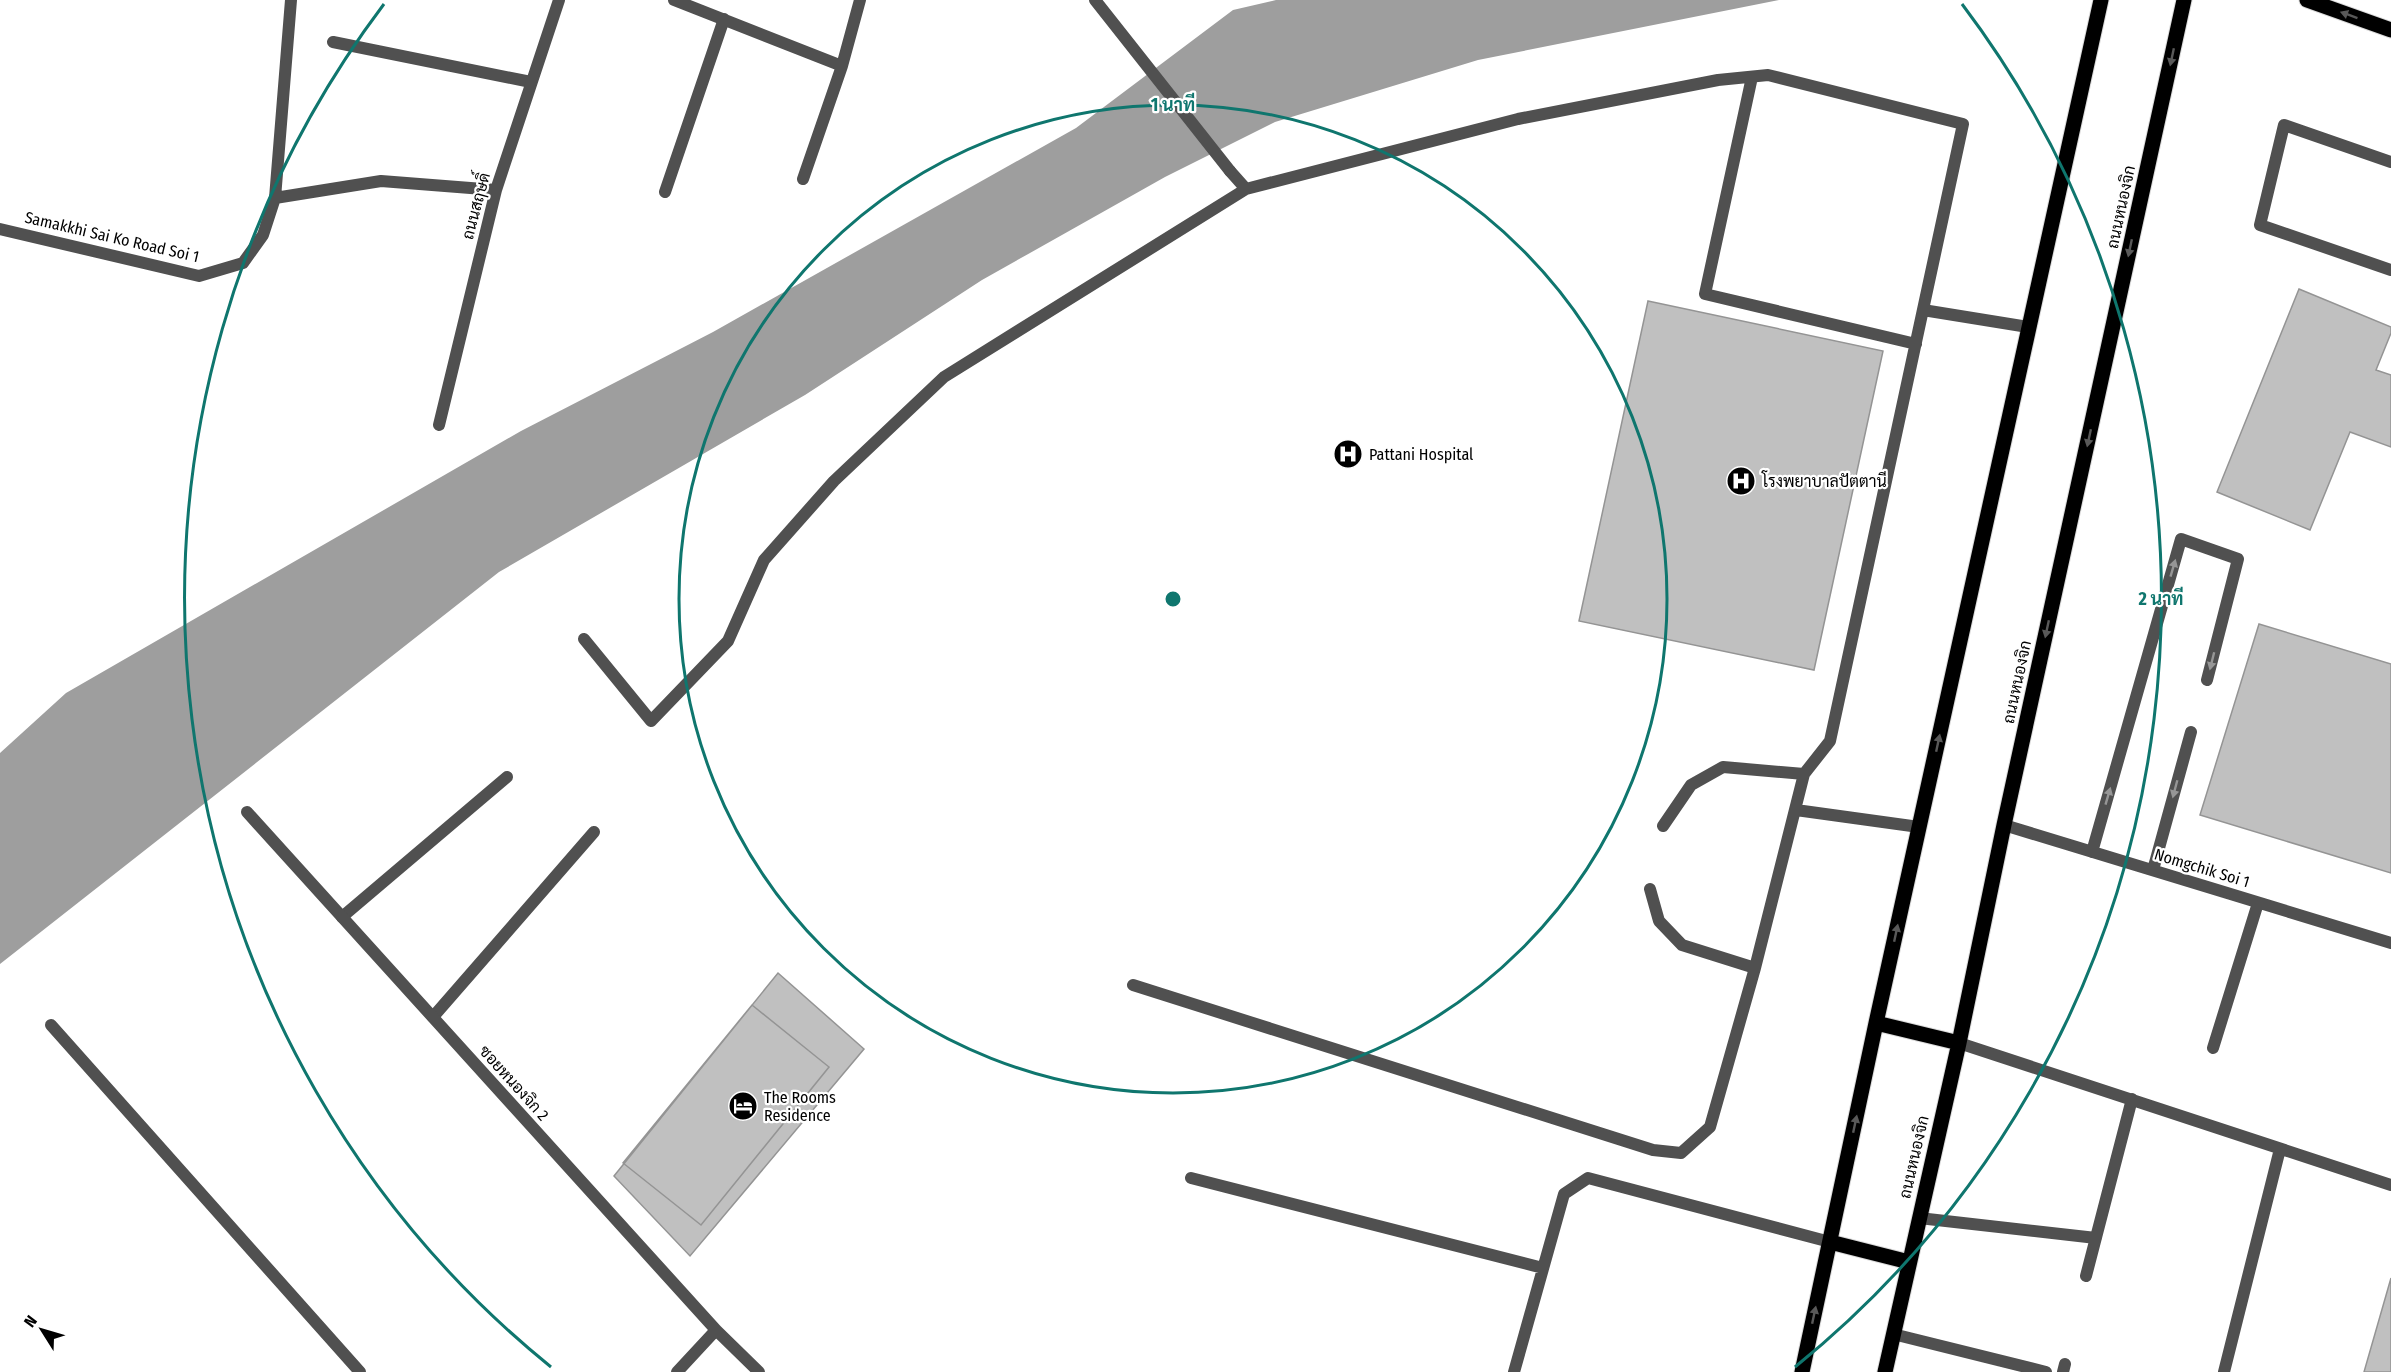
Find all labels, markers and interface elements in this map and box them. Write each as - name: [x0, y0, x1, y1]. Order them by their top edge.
- one-way arrow: [2340, 10, 2358, 19]
- one-way arrow: [2167, 48, 2176, 67]
- text: 1 นาที: [1151, 92, 1195, 116]
- street label: ถนนหนองจิก: [2103, 164, 2139, 250]
- street label: ถนนสฤษดิ์: [453, 169, 494, 242]
- street label: Samakkhi Sai Ko Road Soi 1: [23, 208, 201, 266]
- one-way arrow: [2125, 238, 2135, 257]
- one-way arrow: [2083, 429, 2093, 447]
- hospital icon: Pattani Hospital: [1332, 438, 1364, 470]
- place label: Pattani Hospital: [1369, 445, 1473, 464]
- hospital icon: โรงพยาบาลปัตตานี: [1725, 465, 1757, 497]
- place label: โรงพยาบาลปัตตานี: [1761, 470, 1887, 491]
- one-way arrow: [2169, 558, 2178, 576]
- text: 2 นาที: [2137, 586, 2184, 610]
- centre of rings: [1163, 589, 1183, 609]
- one-way arrow: [2042, 619, 2051, 638]
- street label: ถนนหนองจิก: [1999, 639, 2035, 725]
- one-way arrow: [2206, 652, 2216, 670]
- one-way arrow: [1933, 734, 1943, 752]
- one-way arrow: [2170, 779, 2180, 798]
- one-way arrow: [2104, 786, 2113, 804]
- street label: Nomgchik Soi 1: [2152, 844, 2252, 892]
- one-way arrow: [1892, 924, 1901, 943]
- street label: ซอยหนองจิก 2: [475, 1042, 553, 1124]
- place label: The Rooms Residence: [764, 1088, 836, 1125]
- hotel icon: The Rooms Residence: [727, 1090, 759, 1122]
- one-way arrow: [1851, 1114, 1860, 1133]
- street label: ถนนหนองจิก: [1895, 1114, 1933, 1200]
- north arrow: [12, 1300, 72, 1360]
- one-way arrow: [1810, 1306, 1820, 1324]
- text: N: [20, 1312, 41, 1331]

